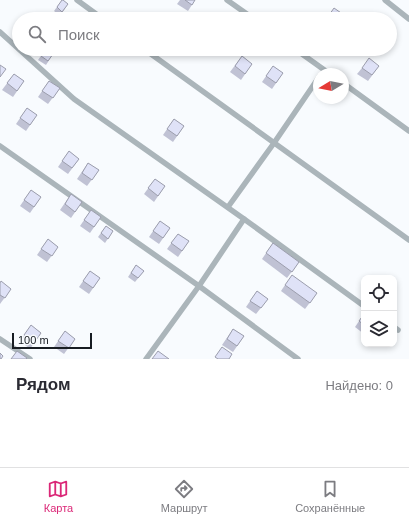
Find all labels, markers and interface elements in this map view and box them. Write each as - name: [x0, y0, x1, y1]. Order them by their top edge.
- search box: [12, 12, 397, 56]
- icon: search: [26, 23, 48, 45]
- text: Поиск: [58, 26, 100, 43]
- north arrow: [313, 68, 349, 104]
- map controls: [361, 275, 397, 347]
- button: locate: [361, 275, 397, 311]
- button: layers: [361, 311, 397, 347]
- scale bar: [12, 331, 92, 350]
- text: 100 m: [18, 334, 49, 346]
- text: Рядом: [16, 375, 71, 394]
- text: Найдено: 0: [325, 378, 393, 393]
- tab: Карта: [44, 478, 73, 514]
- tab: Маршрут: [161, 478, 208, 514]
- tab: Сохранённые: [295, 478, 365, 514]

